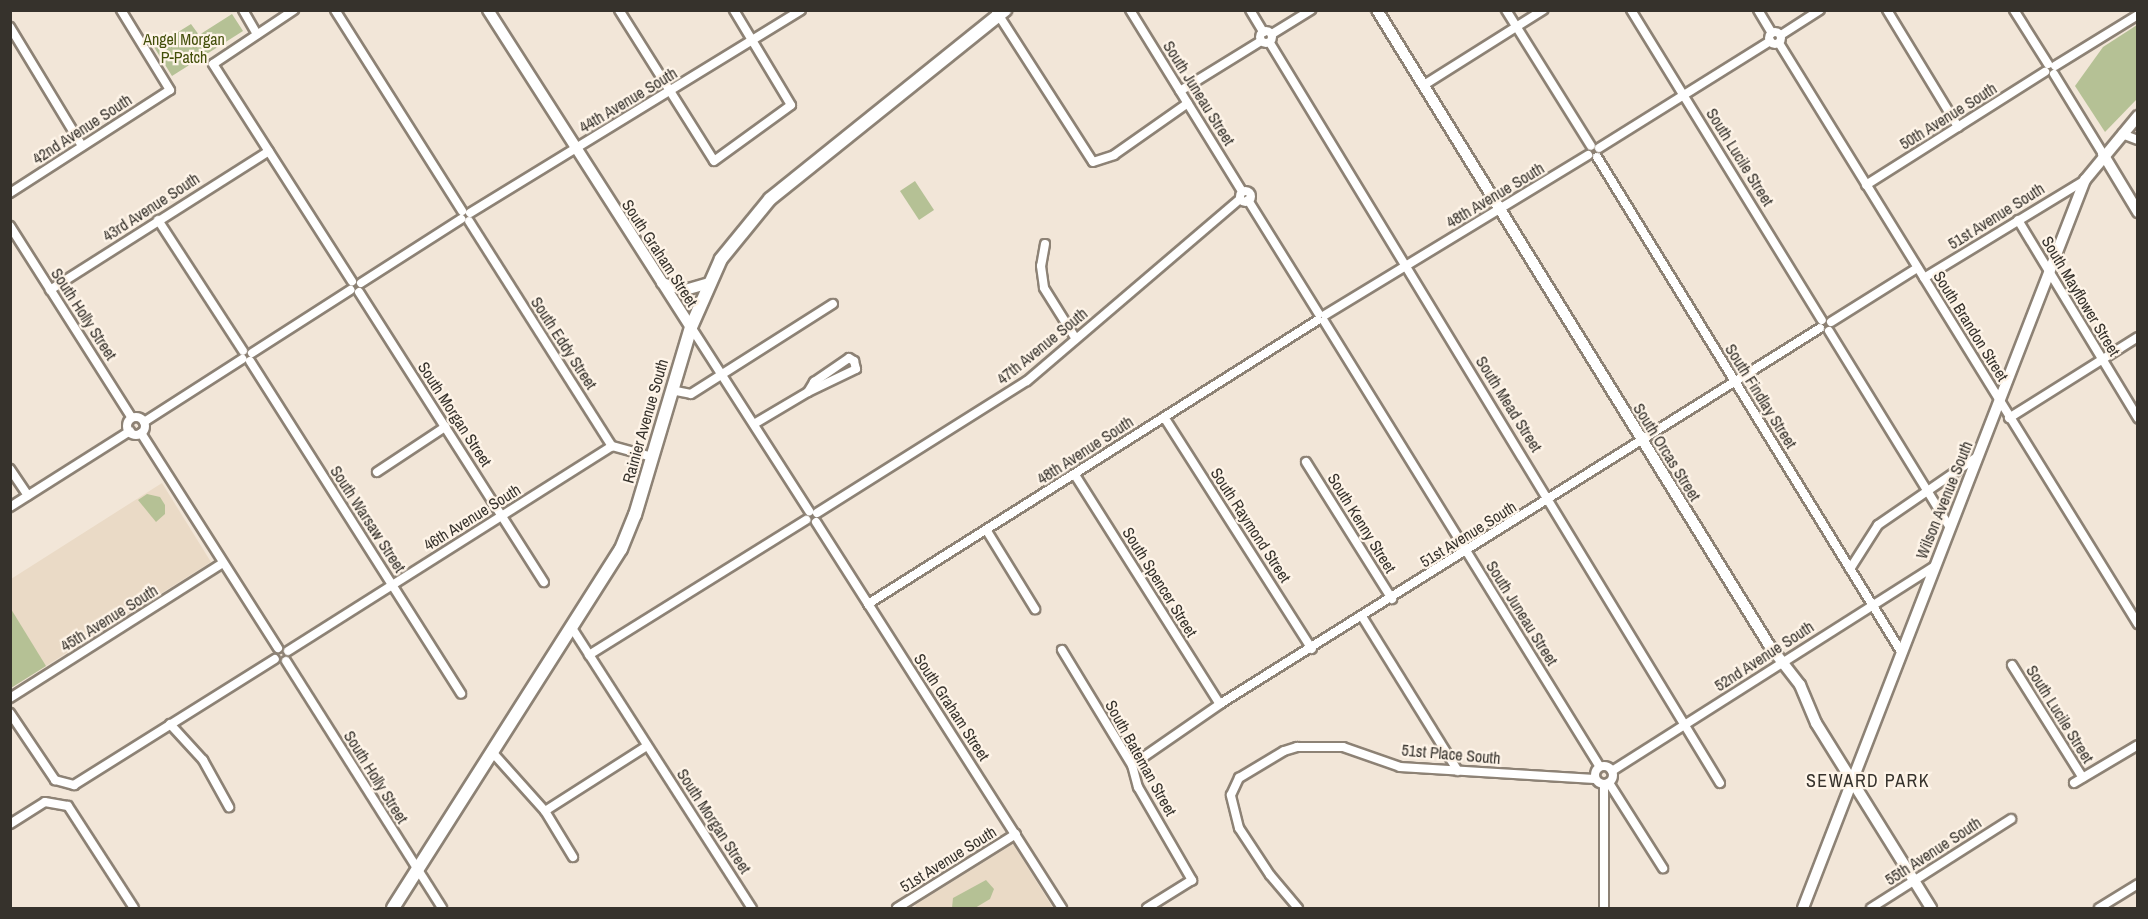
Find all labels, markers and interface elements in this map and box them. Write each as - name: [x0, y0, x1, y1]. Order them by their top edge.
- park label: Angel Morgan P-Patch: [143, 29, 225, 67]
- street label: South Juneau Street: [1159, 37, 1239, 149]
- street label: 44th Avenue South: [575, 63, 681, 137]
- street label: 50th Avenue South: [1896, 78, 2000, 154]
- street label: 42nd Avenue South: [29, 90, 135, 168]
- street label: South Lucile Street: [1702, 105, 1778, 209]
- street label: 48th Avenue South: [1442, 158, 1548, 232]
- street label: 43rd Avenue South: [99, 168, 203, 246]
- street label: 51st Avenue South: [1944, 179, 2048, 253]
- street label: South Graham Street: [618, 196, 702, 310]
- street label: South Mayflower Street: [2038, 233, 2124, 359]
- street label: South Holly Street: [47, 264, 121, 364]
- street label: South Brandon Street: [1929, 267, 2013, 385]
- street label: South Eddy Street: [527, 293, 601, 393]
- street label: 47th Avenue South: [993, 303, 1091, 389]
- street label: South Findlay Street: [1721, 340, 1801, 452]
- street label: South Mead Street: [1472, 353, 1546, 455]
- street label: Rainier Avenue South: [618, 356, 672, 486]
- street label: South Morgan Street: [414, 358, 496, 470]
- street label: South Orcas Street: [1629, 400, 1705, 504]
- street label: 48th Avenue South: [1033, 412, 1137, 488]
- street label: Wilson Avenue South: [1912, 438, 1976, 562]
- street label: South Warsaw Street: [326, 462, 410, 576]
- street label: South Raymond Street: [1207, 464, 1295, 586]
- street label: South Kenny Street: [1324, 470, 1400, 576]
- street label: 46th Avenue South: [420, 479, 524, 555]
- street label: 51st Avenue South: [1416, 497, 1520, 571]
- street label: South Spencer Street: [1119, 524, 1201, 640]
- street label: South Juneau Street: [1482, 557, 1562, 669]
- street label: 45th Avenue South: [57, 580, 161, 656]
- street label: 52nd Avenue South: [1711, 617, 1817, 695]
- street label: South Graham Street: [910, 650, 994, 764]
- street label: South Lucile Street: [2022, 662, 2098, 766]
- street label: South Bateman Street: [1101, 697, 1181, 819]
- street label: South Holly Street: [340, 727, 412, 827]
- street label: 51st Place South: [1401, 740, 1501, 768]
- street label: South Morgan Street: [673, 765, 755, 877]
- district label: SEWARD PARK: [1806, 770, 1930, 792]
- street label: 55th Avenue South: [1881, 813, 1985, 889]
- street label: 51st Avenue South: [896, 822, 1000, 896]

